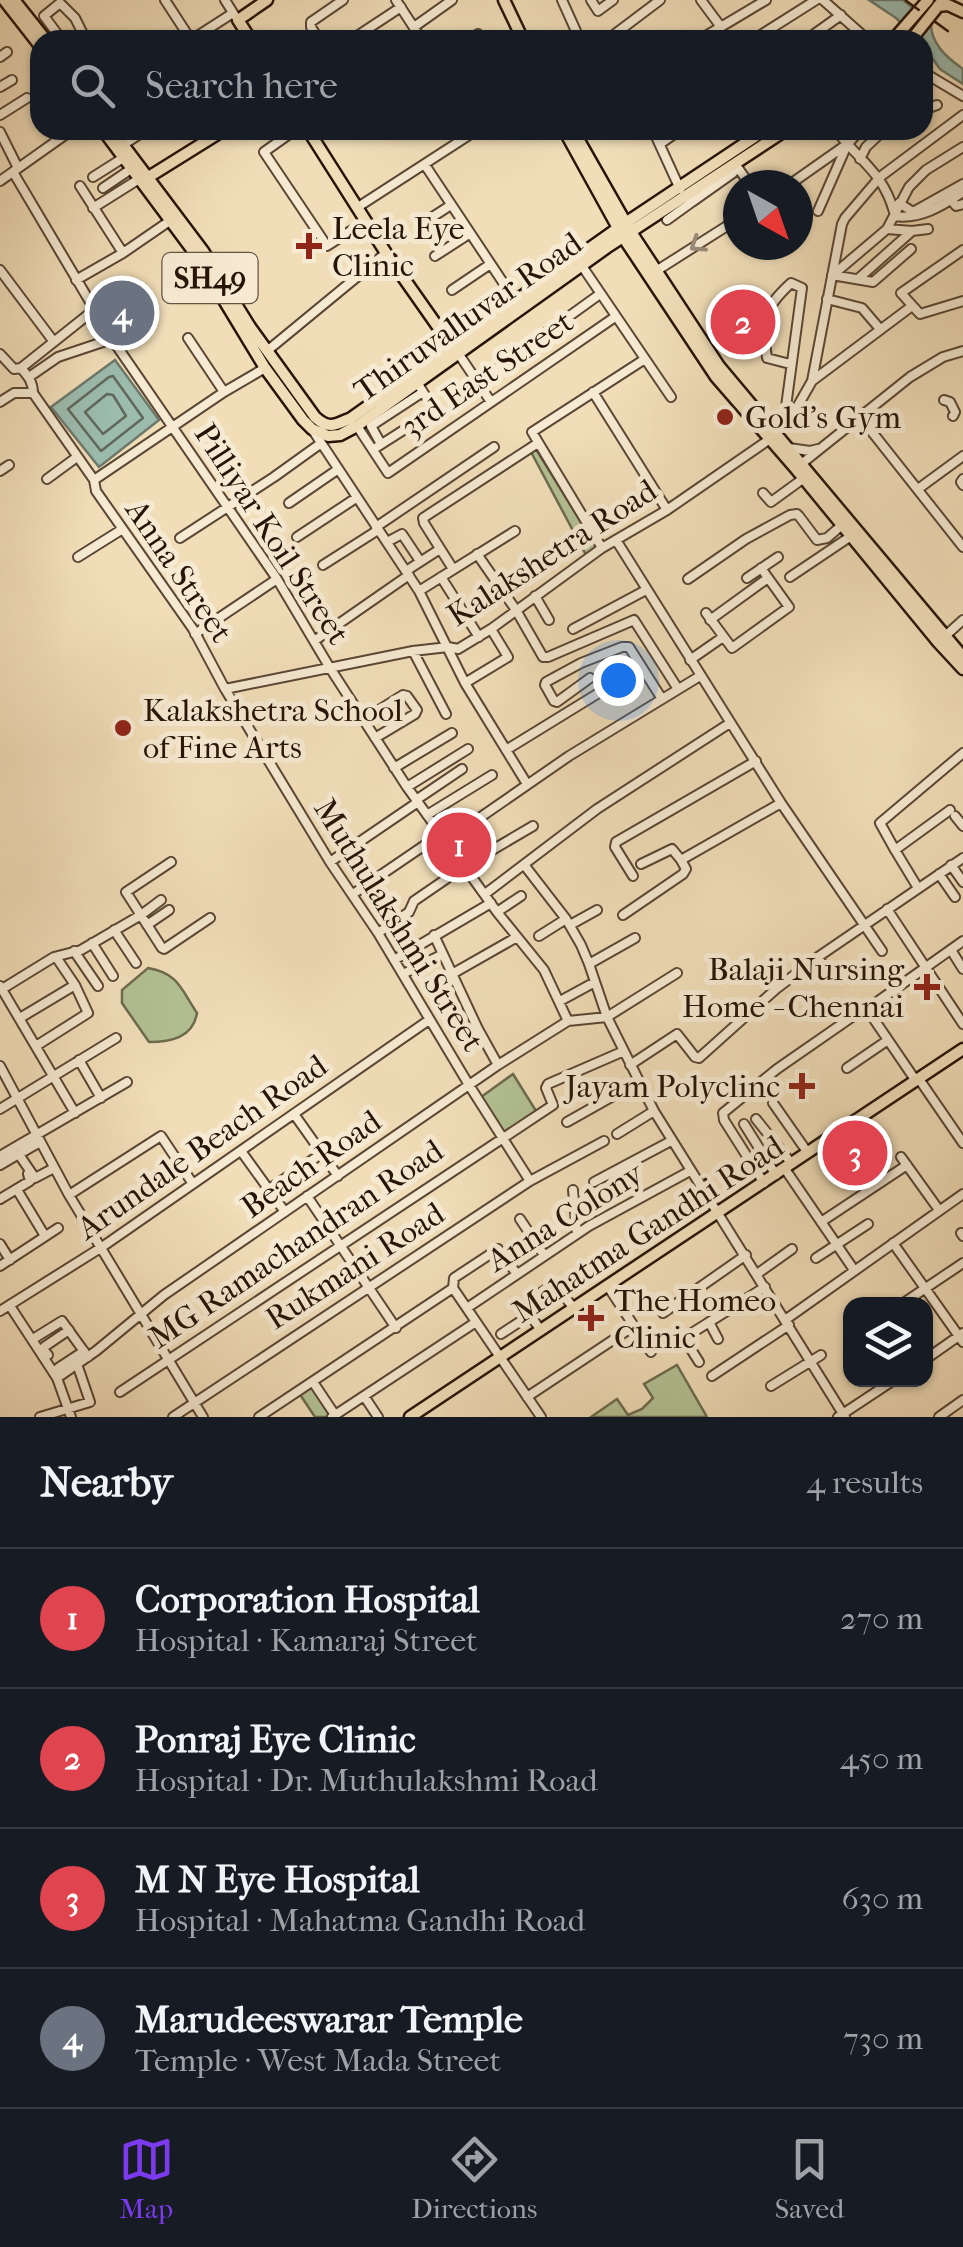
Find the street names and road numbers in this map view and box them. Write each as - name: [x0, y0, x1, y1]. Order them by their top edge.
- street label: Thiruvalluvar Road: [347, 224, 589, 409]
- road number: SH49: [162, 253, 258, 303]
- street label: 3rd East Street: [394, 303, 581, 445]
- street label: Pilliyar Koil Street: [187, 417, 357, 652]
- street label: Kalakshetra Road: [441, 471, 664, 634]
- street label: Anna Street: [117, 491, 241, 650]
- street label: Muthulakshmi Street: [306, 792, 492, 1059]
- street label: Arundale Beach Road: [70, 1046, 334, 1248]
- street label: Beach Road: [234, 1102, 388, 1226]
- street label: Mahatma Gandhi Road: [506, 1127, 791, 1330]
- street label: MG Ramachandran Road: [142, 1132, 450, 1356]
- street label: Anna Colony: [479, 1154, 650, 1280]
- street label: Rukmani Road: [259, 1194, 451, 1337]

